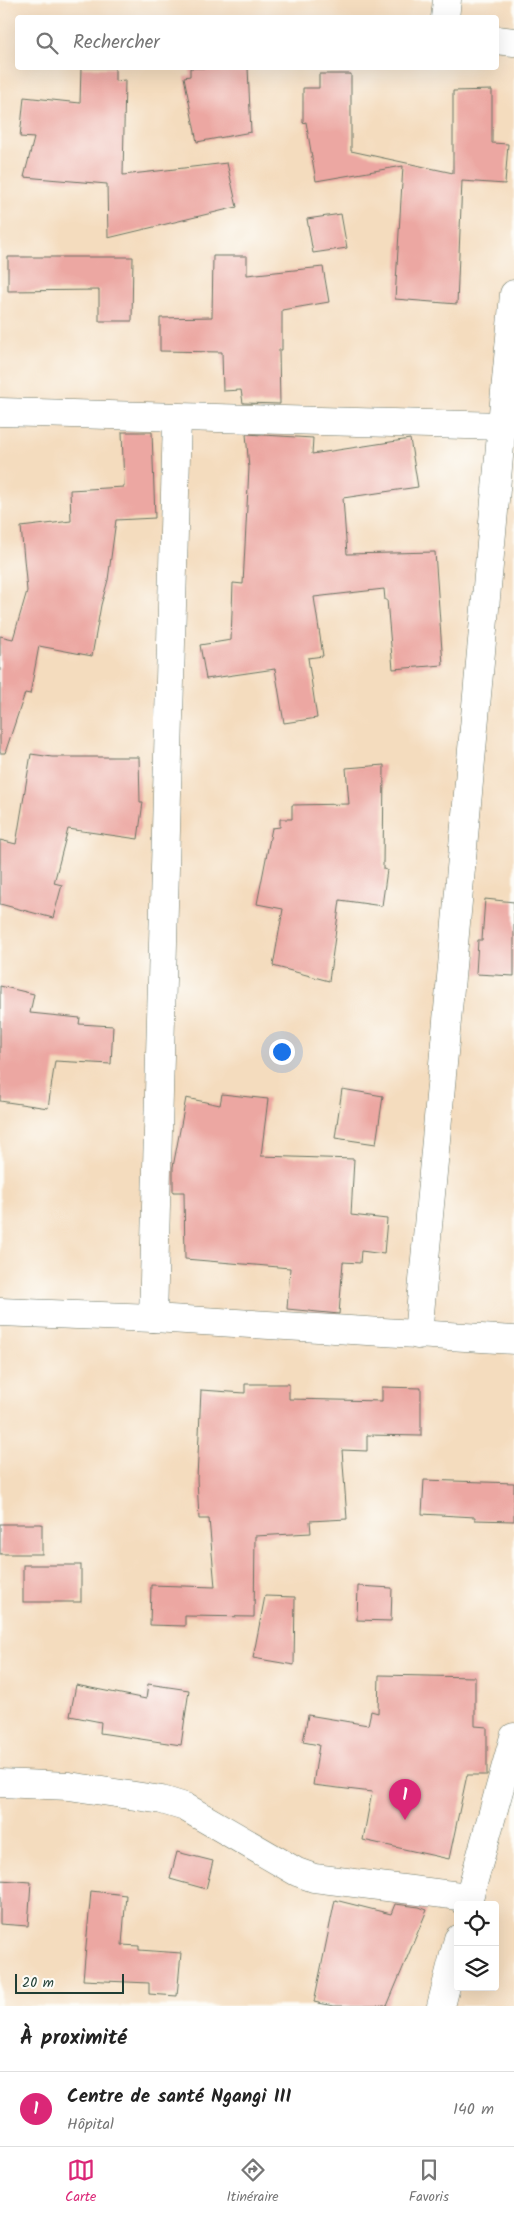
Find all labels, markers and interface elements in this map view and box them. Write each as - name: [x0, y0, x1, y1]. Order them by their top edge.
- search box: [15, 15, 499, 70]
- text: Rechercher: [73, 28, 160, 58]
- icon: search: [33, 29, 61, 57]
- your location: [269, 1039, 295, 1065]
- pin: 1: [389, 1779, 421, 1820]
- map controls: [454, 1901, 499, 1991]
- button: locate: [454, 1901, 499, 1946]
- button: layers: [454, 1946, 499, 1991]
- scale bar: [15, 1971, 124, 1994]
- text: 20 m: [22, 1972, 54, 1994]
- text: À proximité: [20, 2022, 127, 2055]
- text: Centre de santé Ngangi III: [67, 2082, 291, 2112]
- text: 1: [34, 2097, 38, 2122]
- text: 140 m: [453, 2097, 494, 2122]
- text: Hôpital: [67, 2112, 114, 2137]
- tab: Carte: [65, 2156, 96, 2208]
- tab: Itinéraire: [227, 2156, 279, 2208]
- tab: Favoris: [409, 2156, 449, 2208]

